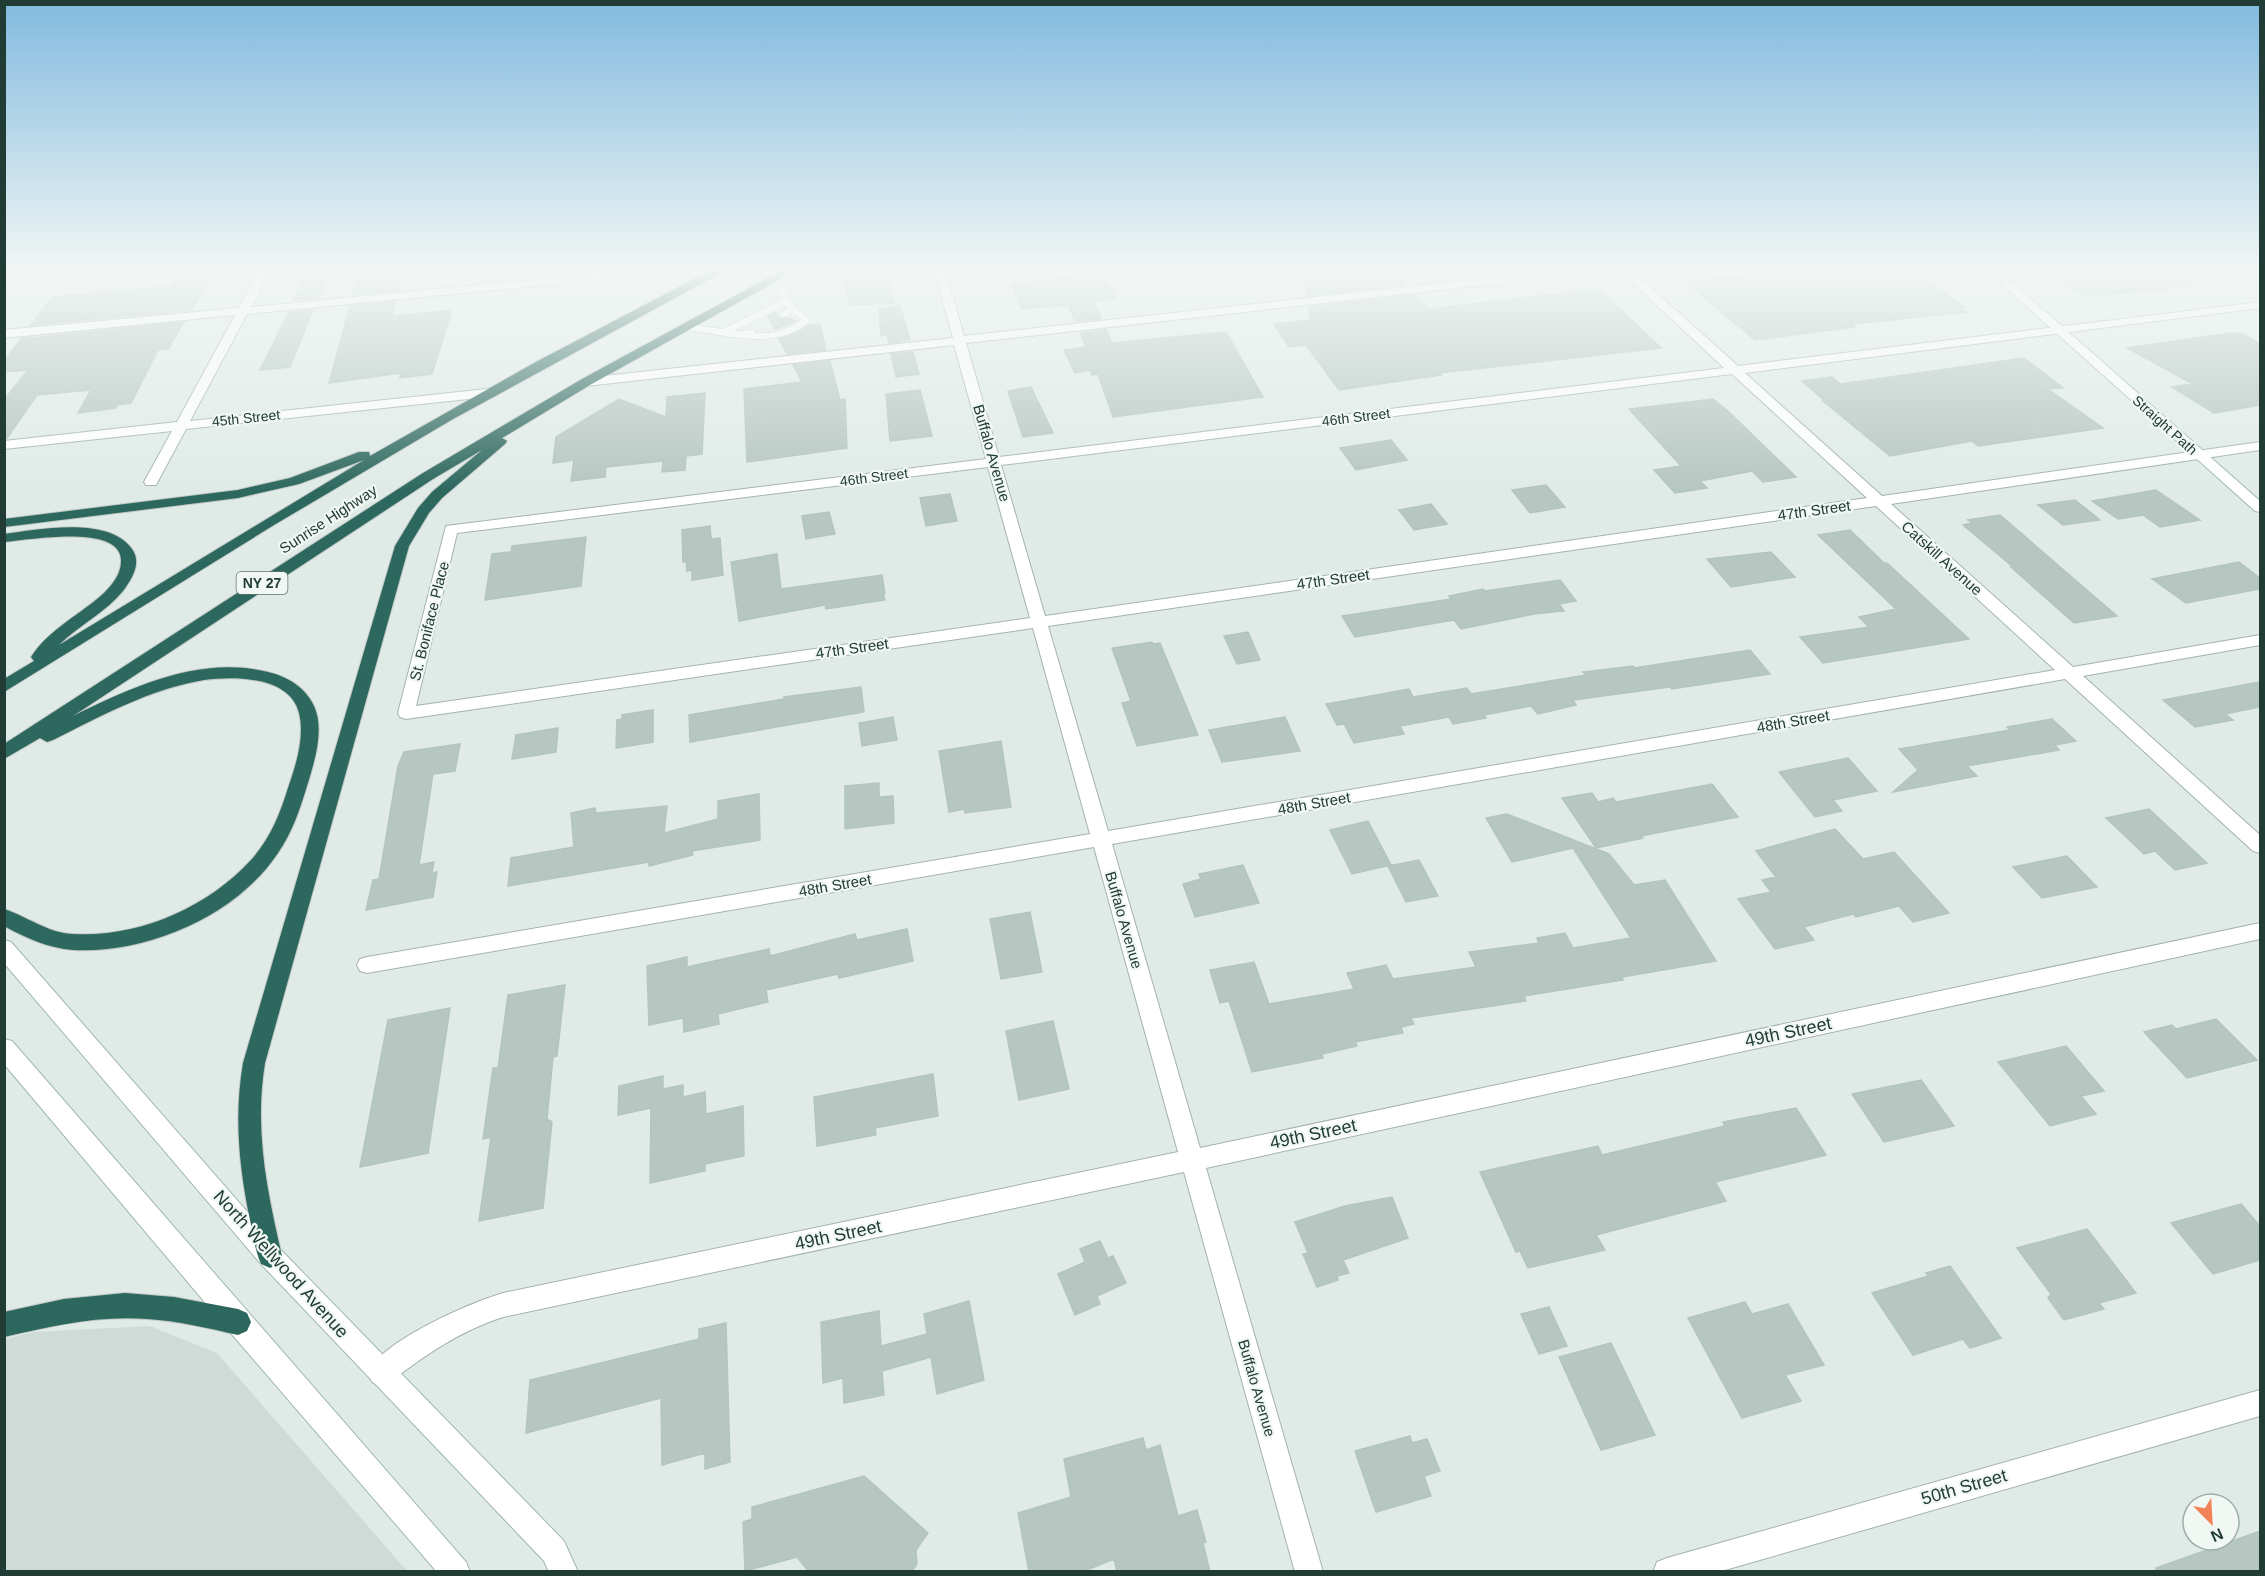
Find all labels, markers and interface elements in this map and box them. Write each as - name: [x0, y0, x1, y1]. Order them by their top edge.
- street label: Straight Path: [2130, 392, 2200, 458]
- street label: Buffalo Avenue: [970, 402, 1014, 504]
- street label: 46th Street: [1321, 405, 1391, 429]
- street label: 45th Street: [211, 406, 281, 430]
- street label: 46th Street: [839, 465, 909, 489]
- street label: Sunrise Highway: [276, 481, 380, 557]
- street label: 47th Street: [1776, 496, 1852, 524]
- street label: Catskill Avenue: [1898, 517, 1986, 599]
- street label: St. Boniface Place: [406, 559, 452, 683]
- street label: 47th Street: [1295, 565, 1371, 593]
- road number: NY 27: [236, 572, 288, 594]
- street label: 47th Street: [814, 634, 890, 662]
- street label: 48th Street: [1755, 706, 1831, 736]
- street label: 48th Street: [1276, 788, 1352, 818]
- street label: Buffalo Avenue: [1102, 869, 1146, 971]
- street label: 48th Street: [797, 870, 873, 900]
- street label: 49th Street: [1743, 1013, 1833, 1051]
- street label: 49th Street: [1268, 1115, 1358, 1153]
- street label: North Wellwood Avenue: [210, 1186, 352, 1342]
- street label: 49th Street: [793, 1216, 883, 1254]
- street label: Buffalo Avenue: [1235, 1337, 1279, 1439]
- street label: 50th Street: [1919, 1465, 2009, 1509]
- north arrow: [2181, 1492, 2241, 1552]
- text: N: [2208, 1525, 2226, 1545]

